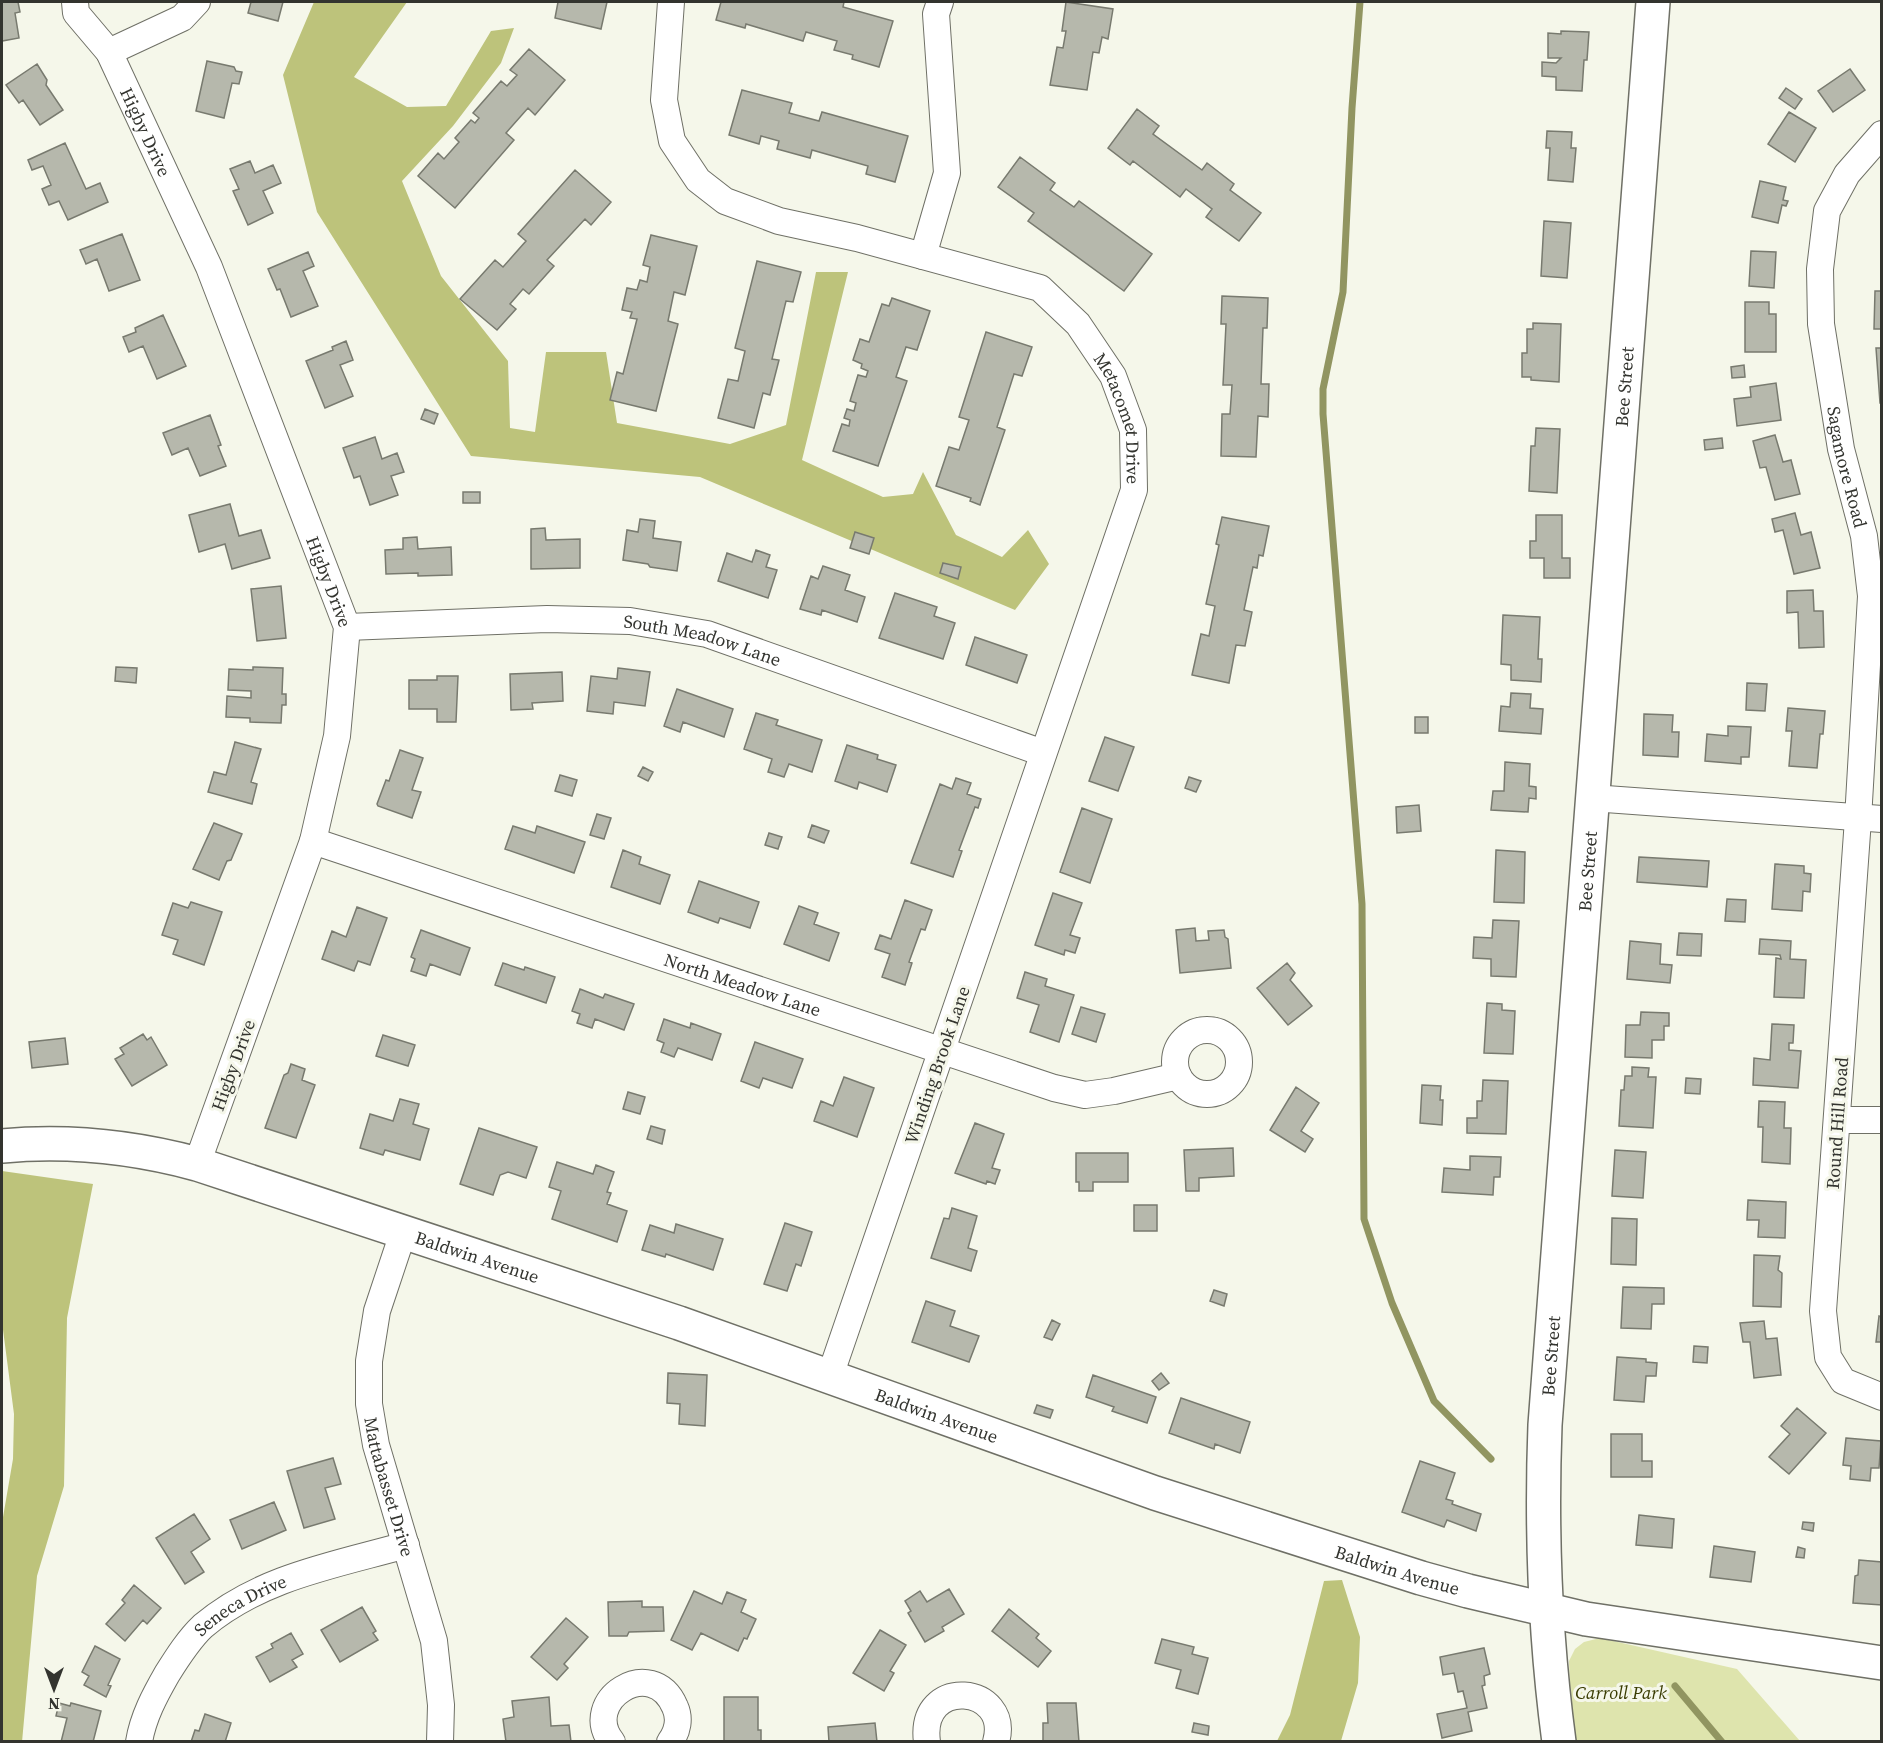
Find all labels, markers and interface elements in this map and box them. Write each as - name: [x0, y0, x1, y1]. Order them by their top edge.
- street label: Higby Drive: [115, 83, 178, 180]
- street label: Bee Street: [1608, 345, 1639, 428]
- street label: Metacomet Drive: [1088, 347, 1146, 484]
- street label: Sagamore Road: [1822, 404, 1874, 530]
- street label: Higby Drive: [301, 532, 358, 631]
- street label: South Meadow Lane: [623, 608, 785, 672]
- street label: Bee Street: [1572, 830, 1603, 912]
- street label: North Meadow Lane: [661, 946, 824, 1022]
- street label: Winding Brook Lane: [898, 983, 976, 1147]
- street label: Higby Drive: [205, 1016, 261, 1114]
- street label: Round Hill Road: [1820, 1056, 1854, 1190]
- street label: Baldwin Avenue: [412, 1224, 543, 1289]
- street label: Bee Street: [1535, 1315, 1566, 1397]
- street label: Baldwin Avenue: [872, 1382, 1002, 1449]
- street label: Mattabasset Drive: [359, 1415, 421, 1559]
- street label: Baldwin Avenue: [1332, 1539, 1462, 1601]
- street label: Seneca Drive: [188, 1568, 290, 1641]
- north arrow: [24, 1659, 84, 1719]
- park label: Carroll Park: [1575, 1680, 1667, 1705]
- text: N: [48, 1693, 60, 1715]

